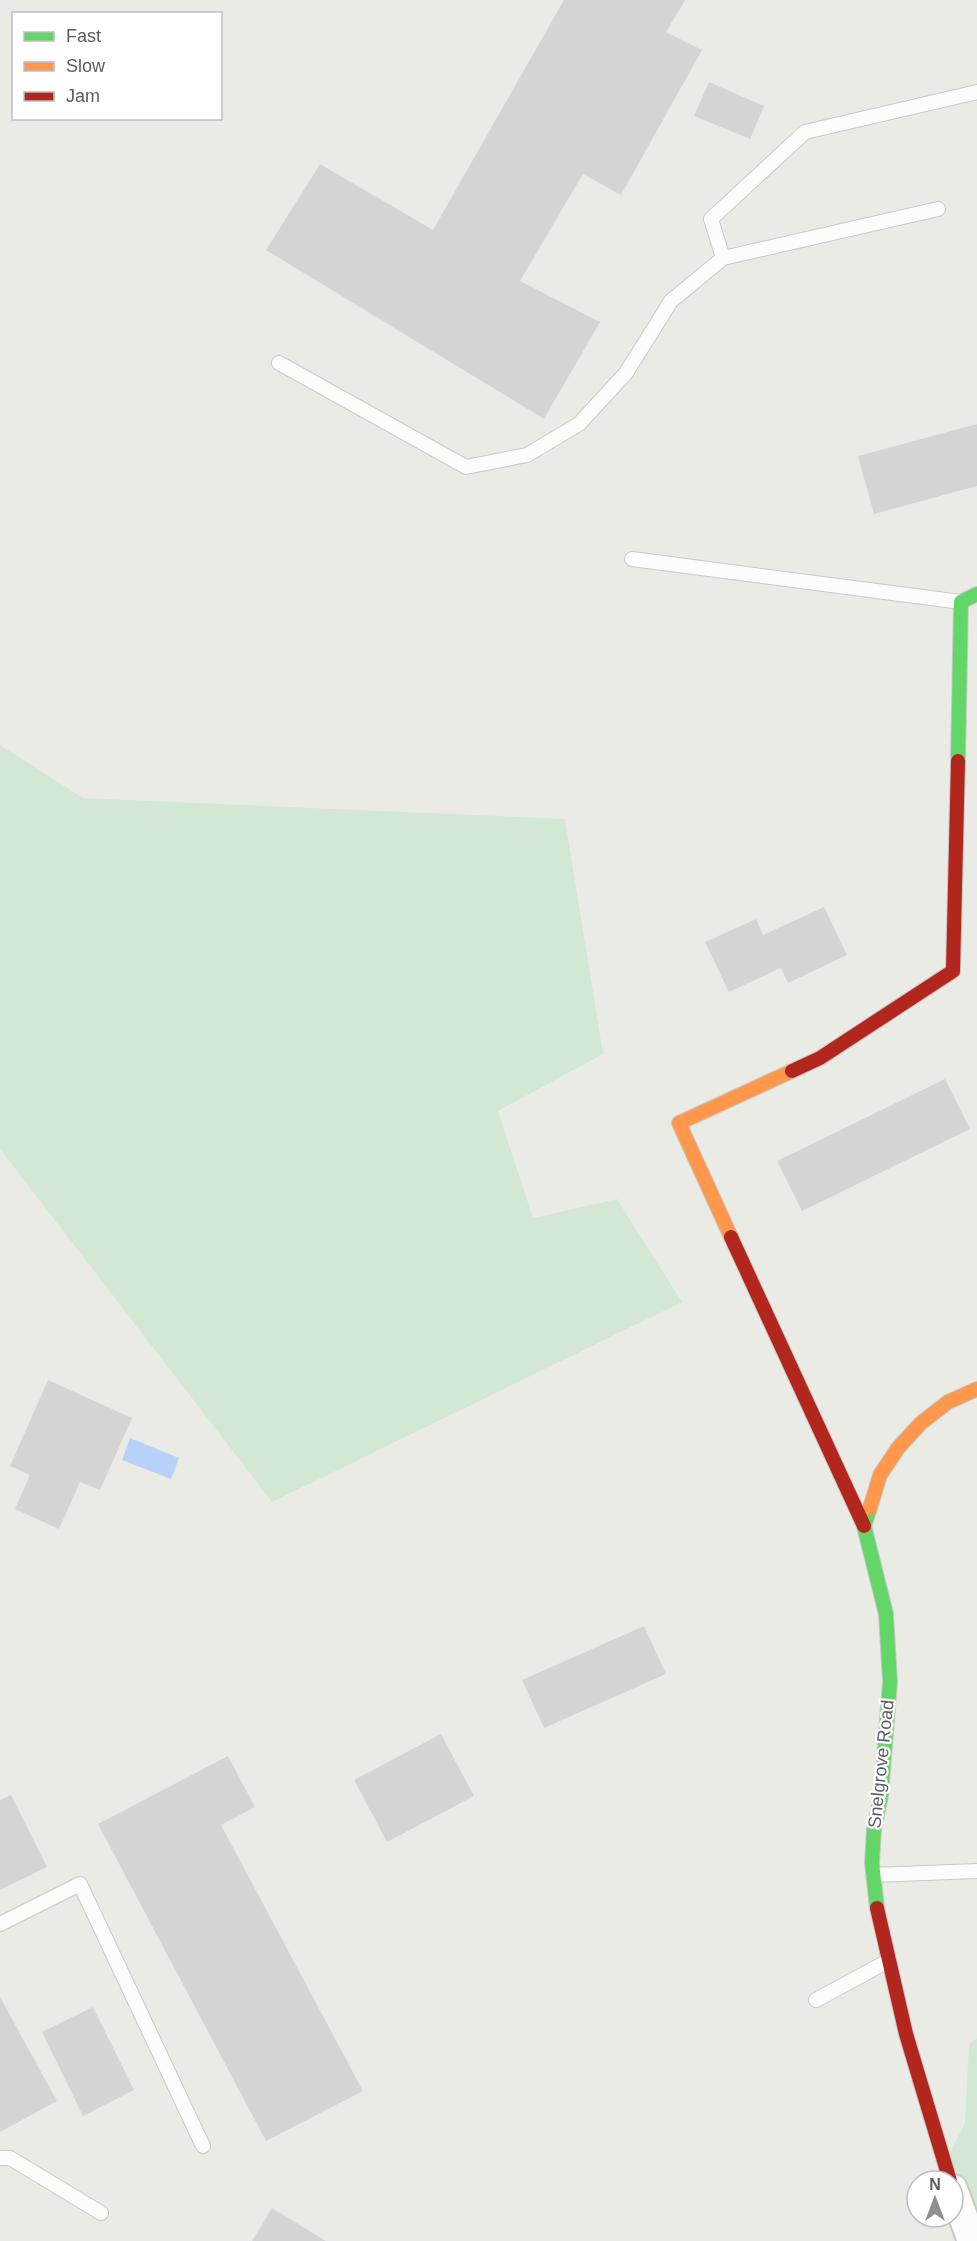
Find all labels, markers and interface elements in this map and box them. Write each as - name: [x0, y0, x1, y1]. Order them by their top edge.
- legend: [12, 12, 222, 120]
- text: Fast: [66, 26, 101, 46]
- text: Slow: [66, 56, 106, 76]
- text: Jam: [66, 86, 100, 106]
- street label: Snelgrove Road: [864, 1699, 898, 1829]
- north arrow: [905, 2169, 965, 2229]
- text: N: [929, 2176, 941, 2193]

